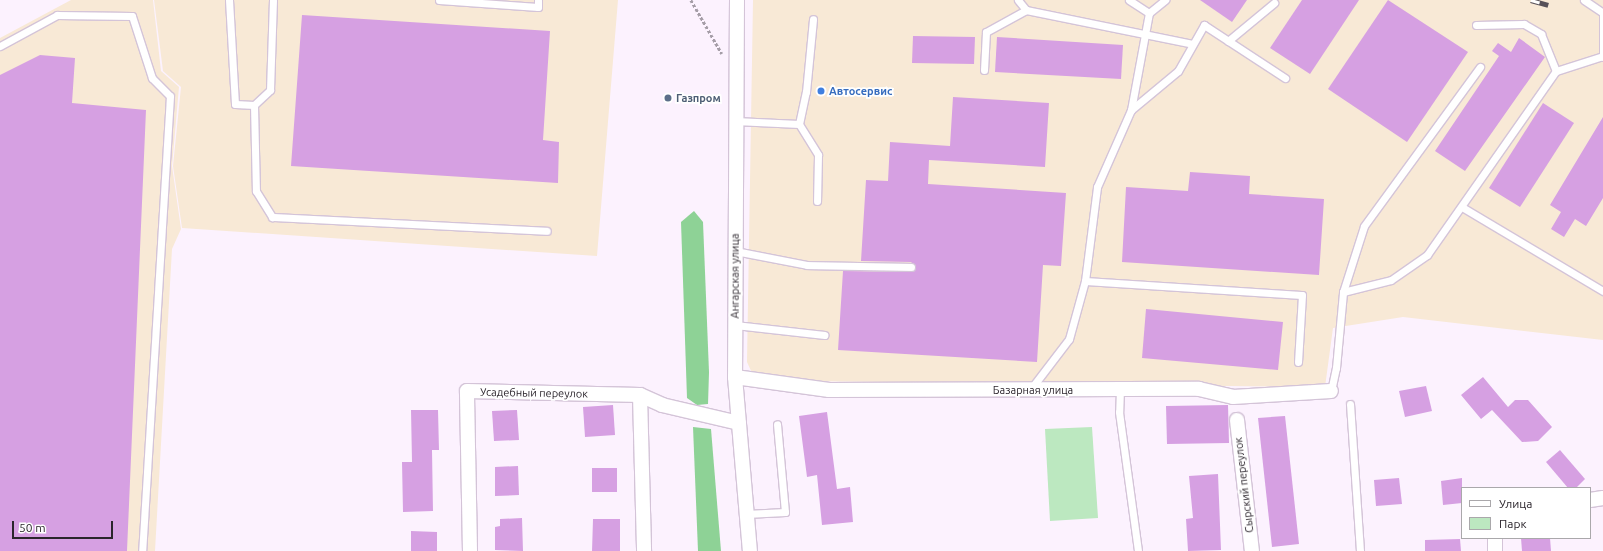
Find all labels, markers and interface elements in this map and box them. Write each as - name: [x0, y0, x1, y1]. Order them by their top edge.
- place label: Автосервис: [829, 84, 892, 98]
- marker: Автосервис: [816, 86, 826, 96]
- place label: Газпром: [676, 91, 721, 105]
- marker: Газпром: [663, 93, 673, 103]
- street label: Ангарская улица: [728, 233, 742, 319]
- street label: Базарная улица: [993, 383, 1073, 397]
- street label: Усадебный переулок: [480, 385, 588, 401]
- street label: Сырский переулок: [1232, 436, 1256, 534]
- legend: [1461, 487, 1591, 539]
- text: Улица: [1499, 497, 1532, 510]
- scale bar: [14, 513, 115, 539]
- text: Парк: [1499, 517, 1527, 530]
- text: 50 m: [19, 521, 46, 534]

